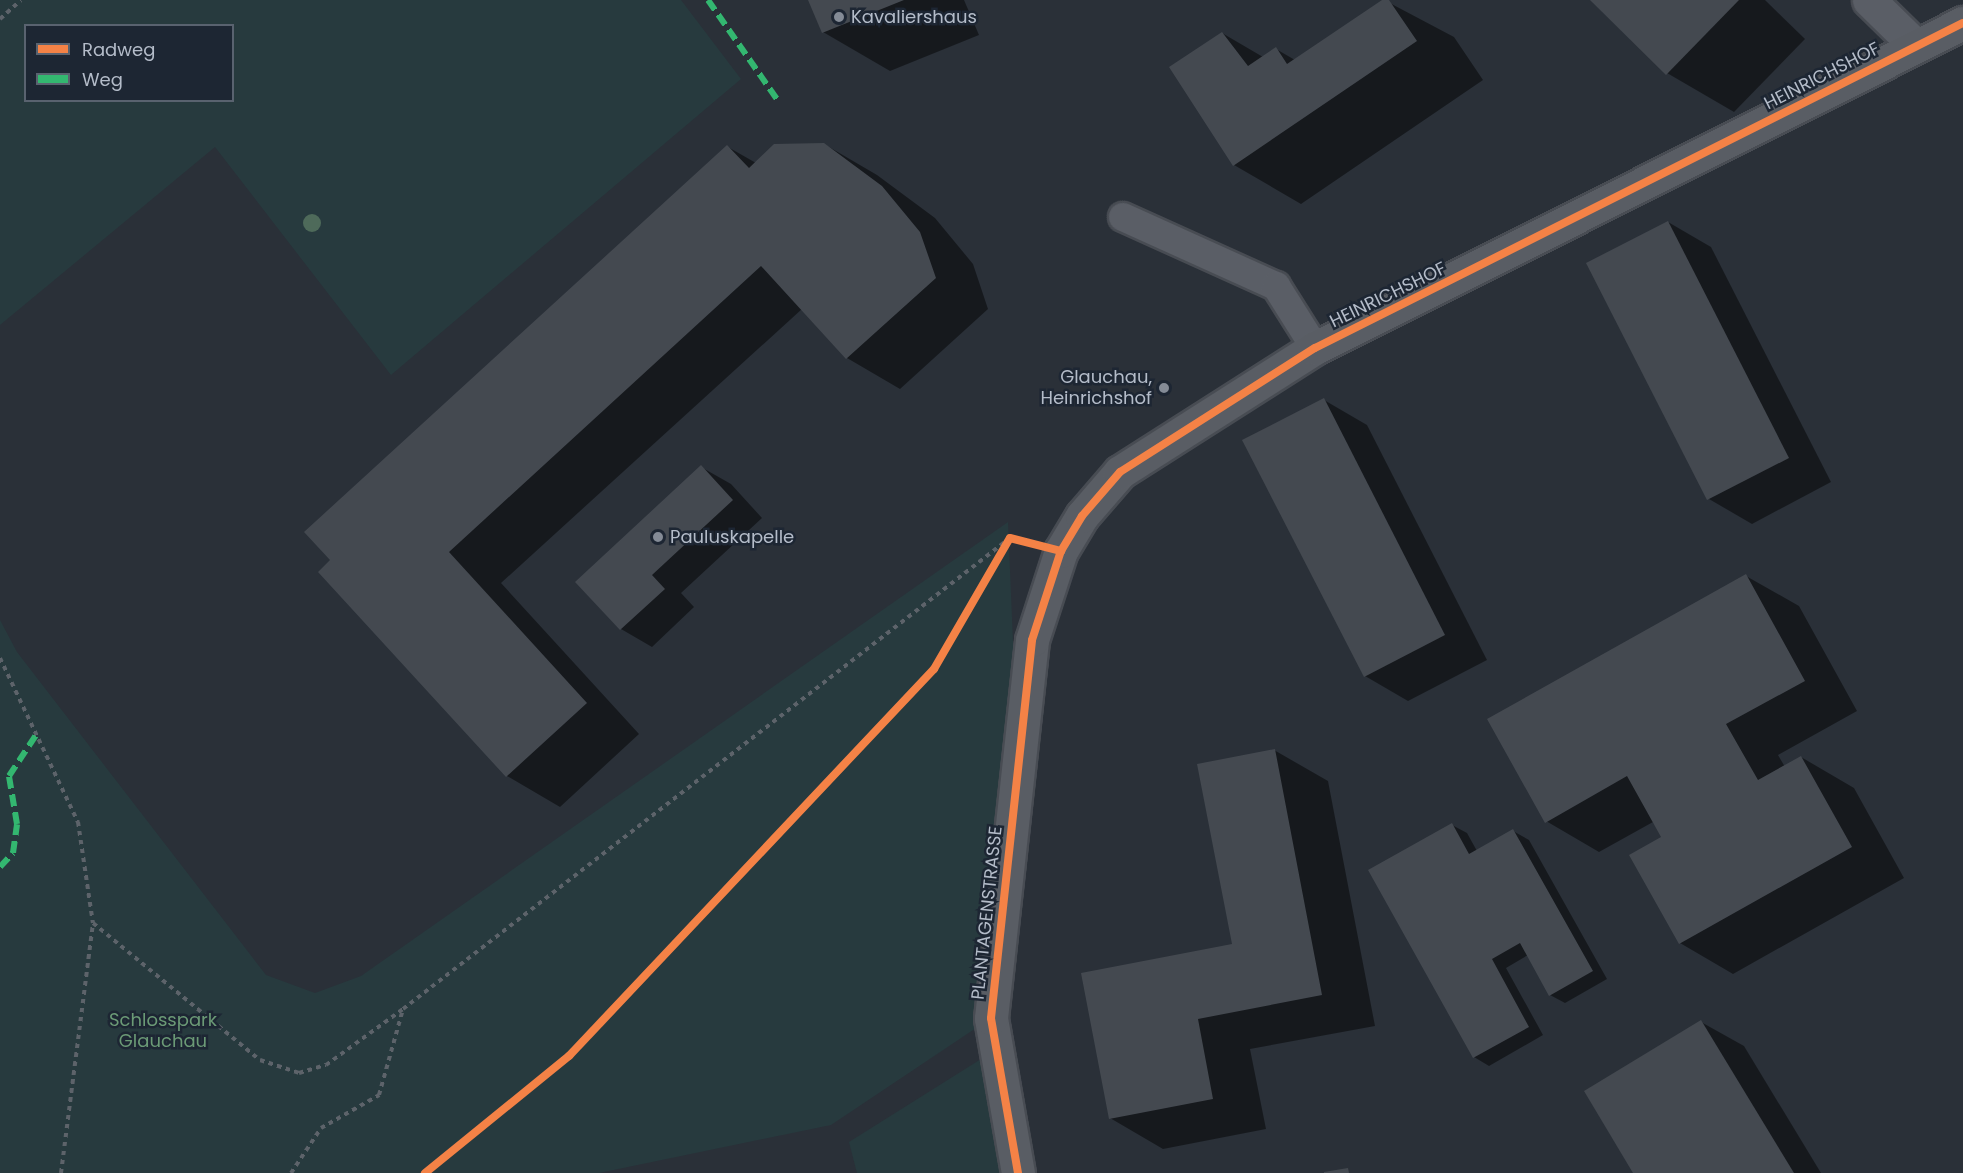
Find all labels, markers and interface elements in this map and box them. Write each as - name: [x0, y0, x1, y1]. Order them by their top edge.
- place label: Kavaliershaus: [851, 6, 977, 28]
- marker: Kavaliershaus: [832, 10, 846, 24]
- legend: [24, 24, 234, 102]
- text: Radweg: [82, 37, 155, 62]
- street label: HEINRICHSHOF: [1761, 38, 1883, 114]
- text: Weg: [82, 67, 123, 92]
- street label: HEINRICHSHOF: [1326, 258, 1450, 332]
- place label: Glauchau, Heinrichshof: [1040, 367, 1152, 410]
- marker: Glauchau, Heinrichshof: [1157, 381, 1171, 395]
- place label: Pauluskapelle: [670, 526, 794, 548]
- marker: Pauluskapelle: [651, 530, 665, 544]
- street label: PLANTAGENSTRASSE: [967, 825, 1007, 1001]
- park label: Schlosspark Glauchau: [109, 1010, 217, 1052]

